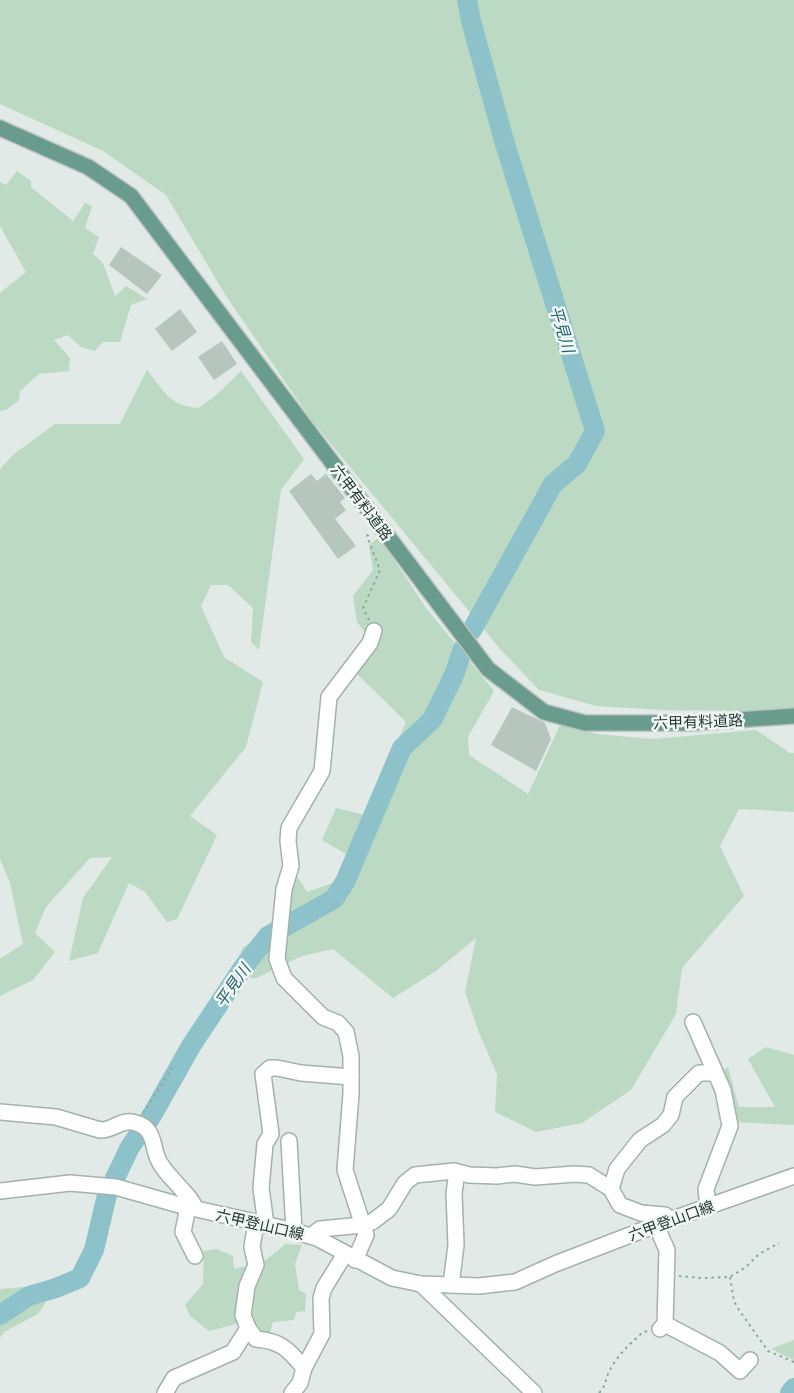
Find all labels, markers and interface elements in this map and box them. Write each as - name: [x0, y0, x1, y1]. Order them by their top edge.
- water label: 平見川: [547, 303, 580, 357]
- street label: 六甲有料道路: [328, 461, 396, 543]
- street label: 六甲有料道路: [653, 710, 743, 732]
- water label: 平見川: [210, 958, 255, 1010]
- street label: 六甲登山口線: [626, 1196, 716, 1244]
- street label: 六甲登山口線: [214, 1205, 306, 1243]

